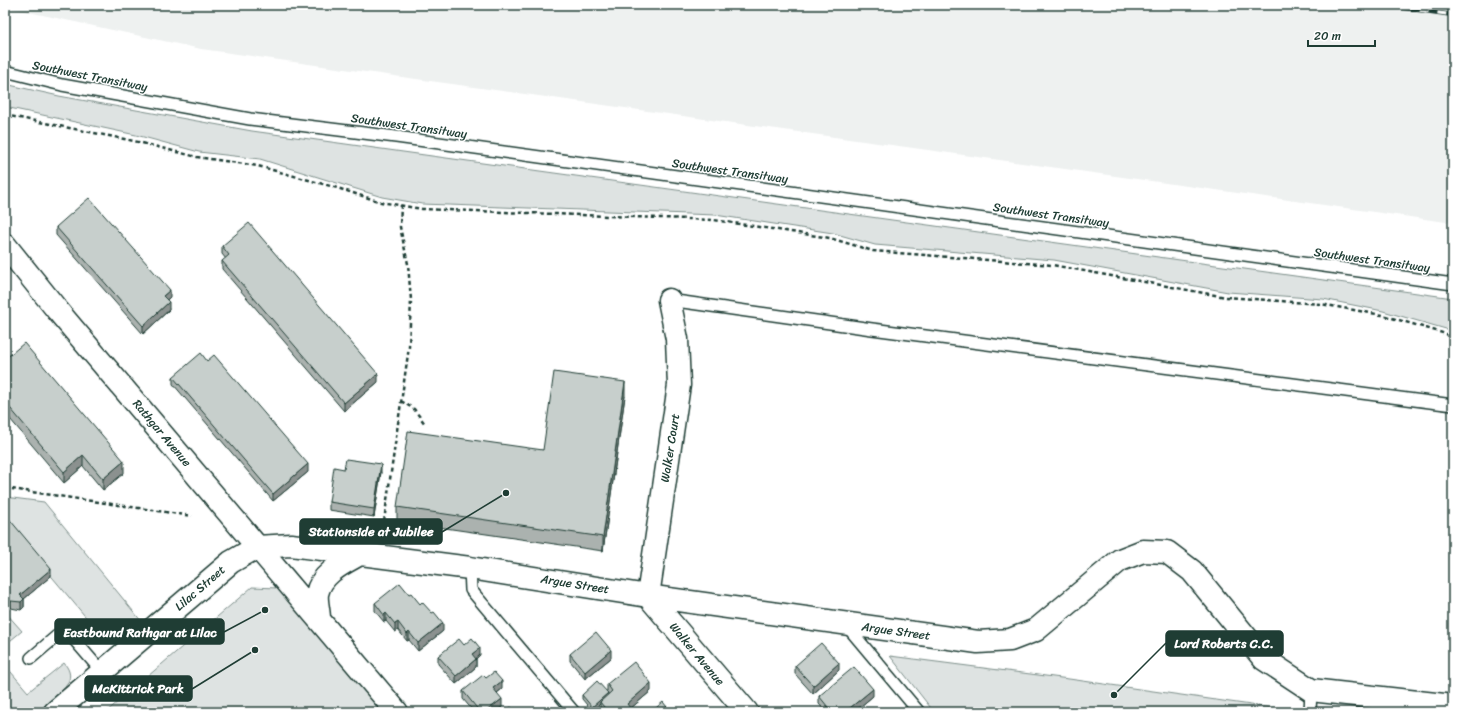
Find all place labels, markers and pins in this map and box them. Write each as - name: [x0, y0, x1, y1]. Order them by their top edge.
- callout: Stationside at Jubilee: [300, 519, 442, 544]
- callout: Eastbound Rathgar at Lilac: [55, 619, 224, 644]
- callout: Lord Roberts C.C.: [1166, 631, 1283, 656]
- callout: McKittrick Park: [85, 676, 192, 701]

